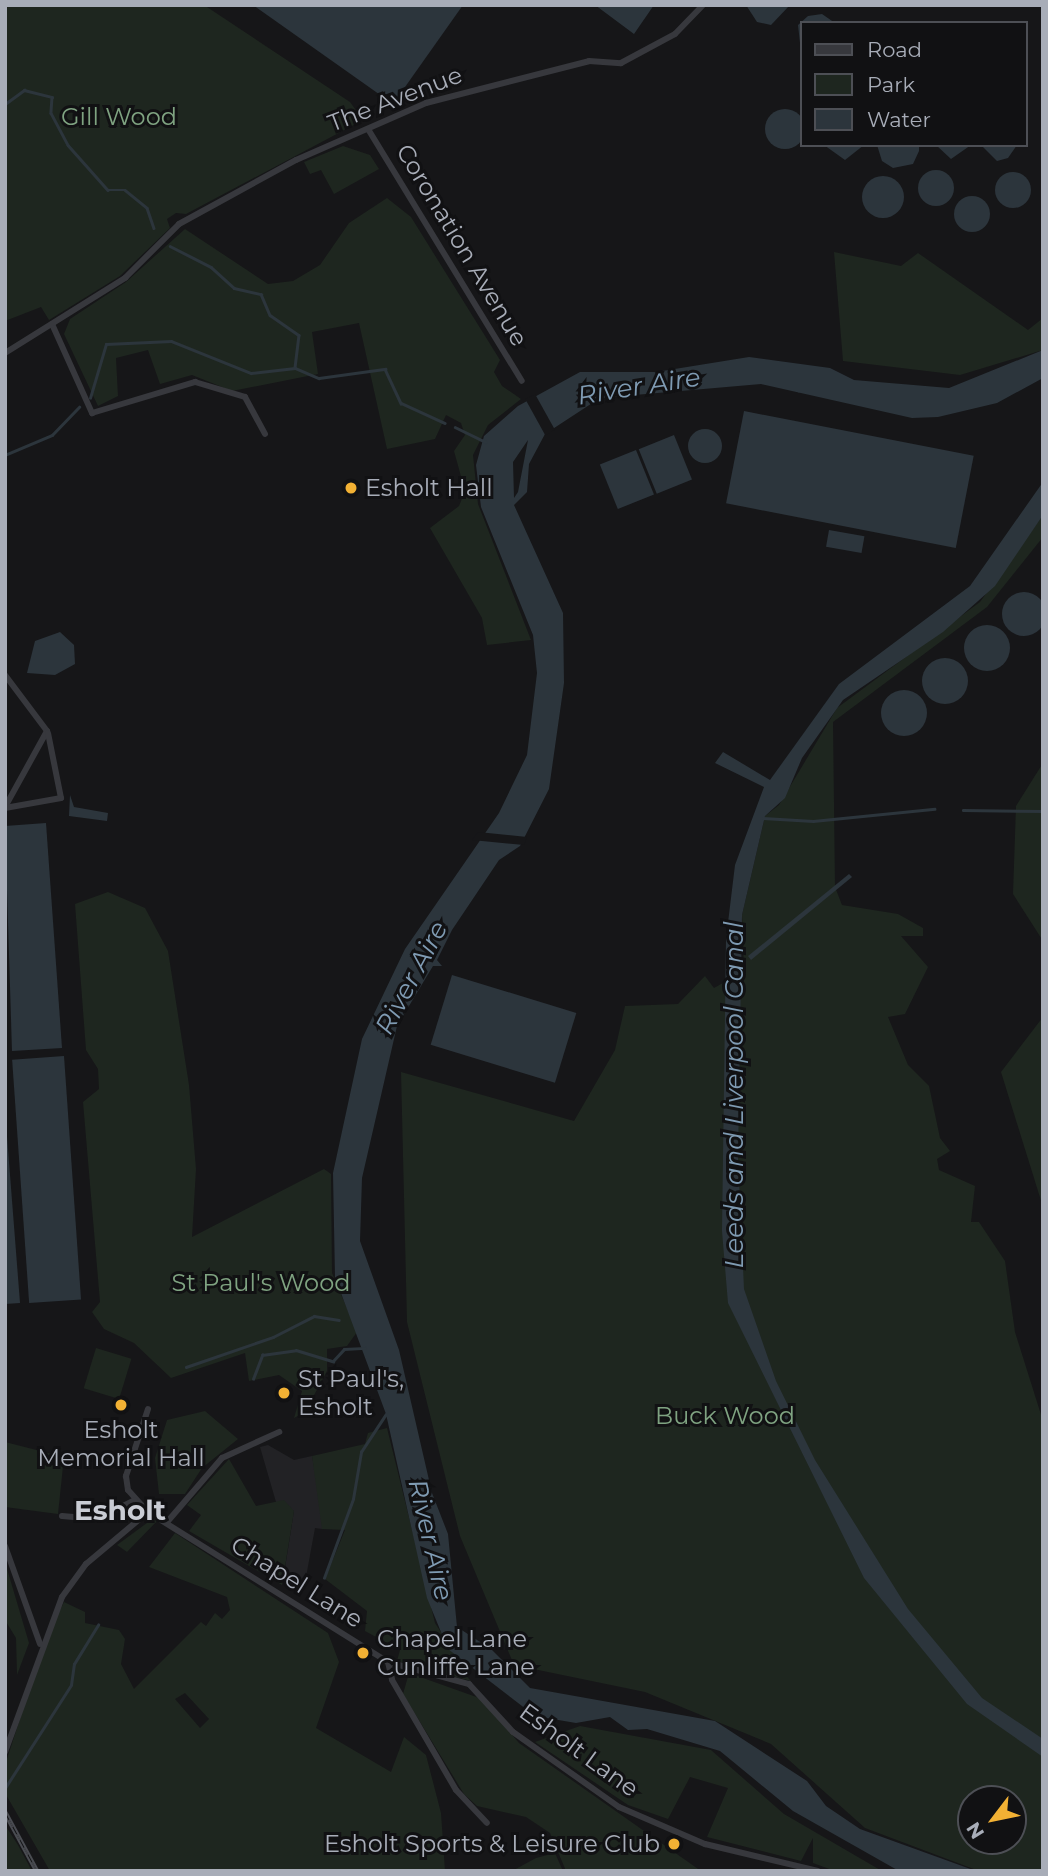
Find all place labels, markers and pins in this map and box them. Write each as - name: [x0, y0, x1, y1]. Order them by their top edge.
- place label: Esholt Hall: [365, 474, 493, 502]
- marker: Esholt Hall: [343, 480, 359, 496]
- place label: St Paul's, Esholt: [298, 1365, 404, 1421]
- marker: St Paul's, Esholt: [276, 1385, 292, 1401]
- marker: Esholt Memorial Hall: [113, 1397, 129, 1413]
- place label: Esholt Memorial Hall: [37, 1416, 205, 1472]
- place label: Chapel Lane Cunliffe Lane: [377, 1625, 535, 1681]
- marker: Chapel Lane Cunliffe Lane: [355, 1645, 371, 1661]
- place label: Esholt Sports & Leisure Club: [324, 1830, 660, 1858]
- marker: Esholt Sports & Leisure Club: [666, 1836, 682, 1852]

